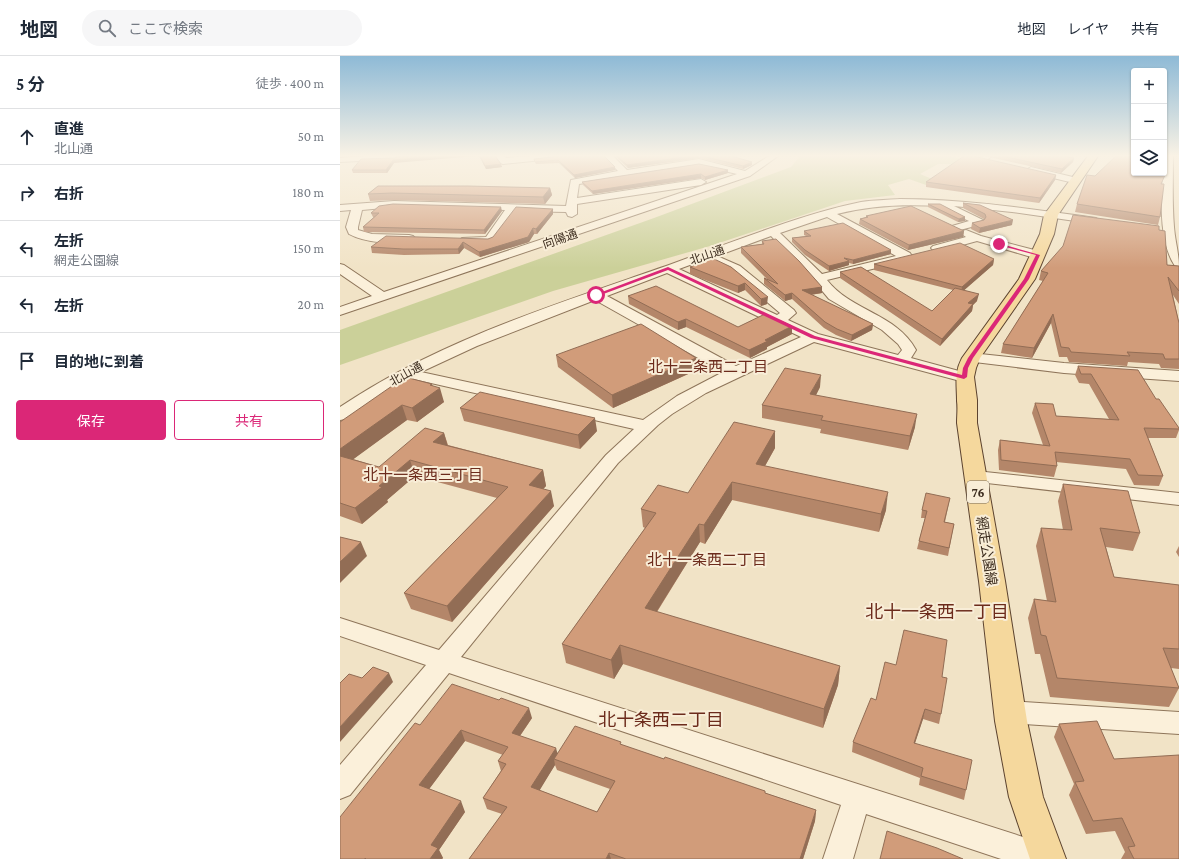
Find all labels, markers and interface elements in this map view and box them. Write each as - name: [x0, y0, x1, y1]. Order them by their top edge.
- search box: [82, 10, 362, 46]
- icon: search: [96, 17, 118, 39]
- text: 地図: [20, 19, 58, 40]
- text: ここで検索: [128, 21, 203, 37]
- text: 地図: [1017, 21, 1045, 37]
- text: レイヤ: [1067, 21, 1109, 37]
- text: 共有: [1131, 21, 1159, 37]
- map controls: [1131, 68, 1167, 176]
- button: +: [1131, 68, 1167, 104]
- text: 5 分: [16, 75, 45, 94]
- text: 徒歩 · 400 m: [256, 76, 324, 91]
- button: −: [1131, 104, 1167, 140]
- text: 直進: [54, 121, 84, 137]
- icon: ahead: [16, 126, 38, 148]
- text: 50 m: [298, 129, 324, 144]
- button: layers: [1131, 140, 1167, 176]
- text: 北山通: [54, 141, 93, 156]
- icon: right: [16, 182, 38, 204]
- text: 180 m: [292, 185, 324, 200]
- text: 右折: [54, 186, 84, 202]
- street label: 向陽通: [541, 227, 579, 251]
- text: 左折: [54, 233, 84, 249]
- route end: [990, 235, 1008, 253]
- icon: left: [16, 238, 38, 260]
- text: 150 m: [293, 241, 324, 256]
- street label: 北山通: [688, 243, 726, 267]
- text: 網走公園線: [54, 253, 119, 268]
- route start: [587, 286, 605, 304]
- icon: left: [16, 294, 38, 316]
- text: 20 m: [298, 297, 324, 312]
- text: 左折: [54, 298, 84, 314]
- icon: arrive: [16, 350, 38, 372]
- text: 目的地に到着: [54, 354, 144, 370]
- district label: 北十二条西二丁目: [648, 358, 768, 375]
- street label: 北山通: [387, 359, 425, 389]
- button: 保存: [16, 400, 166, 440]
- button: 共有: [174, 400, 324, 440]
- district label: 北十一条西三丁目: [363, 466, 483, 483]
- road number: 76: [967, 481, 989, 503]
- street label: 網走公園線: [974, 515, 1000, 587]
- district label: 北十一条西二丁目: [647, 551, 767, 568]
- district label: 北十一条西一丁目: [865, 602, 1009, 622]
- district label: 北十条西二丁目: [598, 710, 724, 730]

